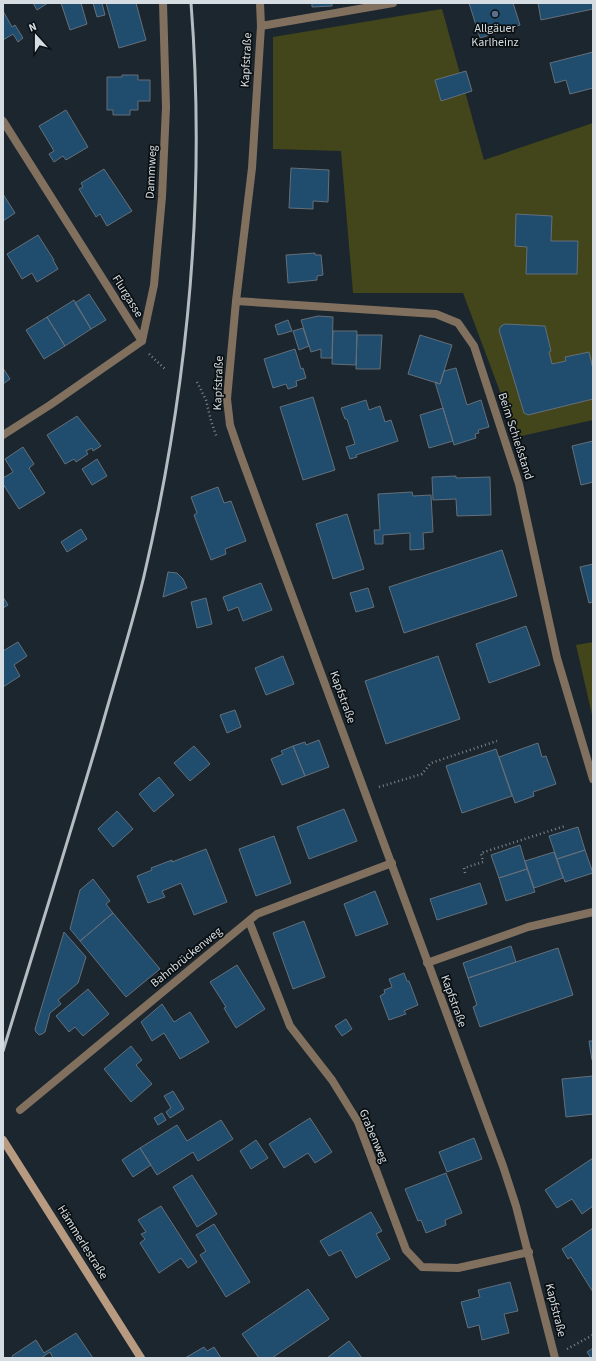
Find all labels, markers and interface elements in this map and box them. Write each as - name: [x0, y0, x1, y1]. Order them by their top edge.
- marker: Allgäuer Karlheinz: [490, 9, 500, 19]
- north arrow: [16, 16, 56, 56]
- text: N: [26, 19, 39, 35]
- place label: Allgäuer Karlheinz: [471, 20, 519, 51]
- street label: Kapfstraße: [237, 32, 256, 88]
- street label: Dammweg: [142, 145, 161, 199]
- street label: Flurgasse: [108, 272, 147, 321]
- street label: Kapfstraße: [209, 355, 228, 411]
- street label: Beim Schießstand: [493, 391, 538, 482]
- street label: Kapfstraße: [325, 669, 360, 726]
- street label: Bahnbrückenweg: [147, 923, 226, 992]
- street label: Kapfstraße: [436, 973, 471, 1030]
- street label: Grabenweg: [355, 1107, 392, 1166]
- street label: Hämmerlestraße: [53, 1202, 112, 1283]
- street label: Kapfstraße: [541, 1282, 570, 1339]

